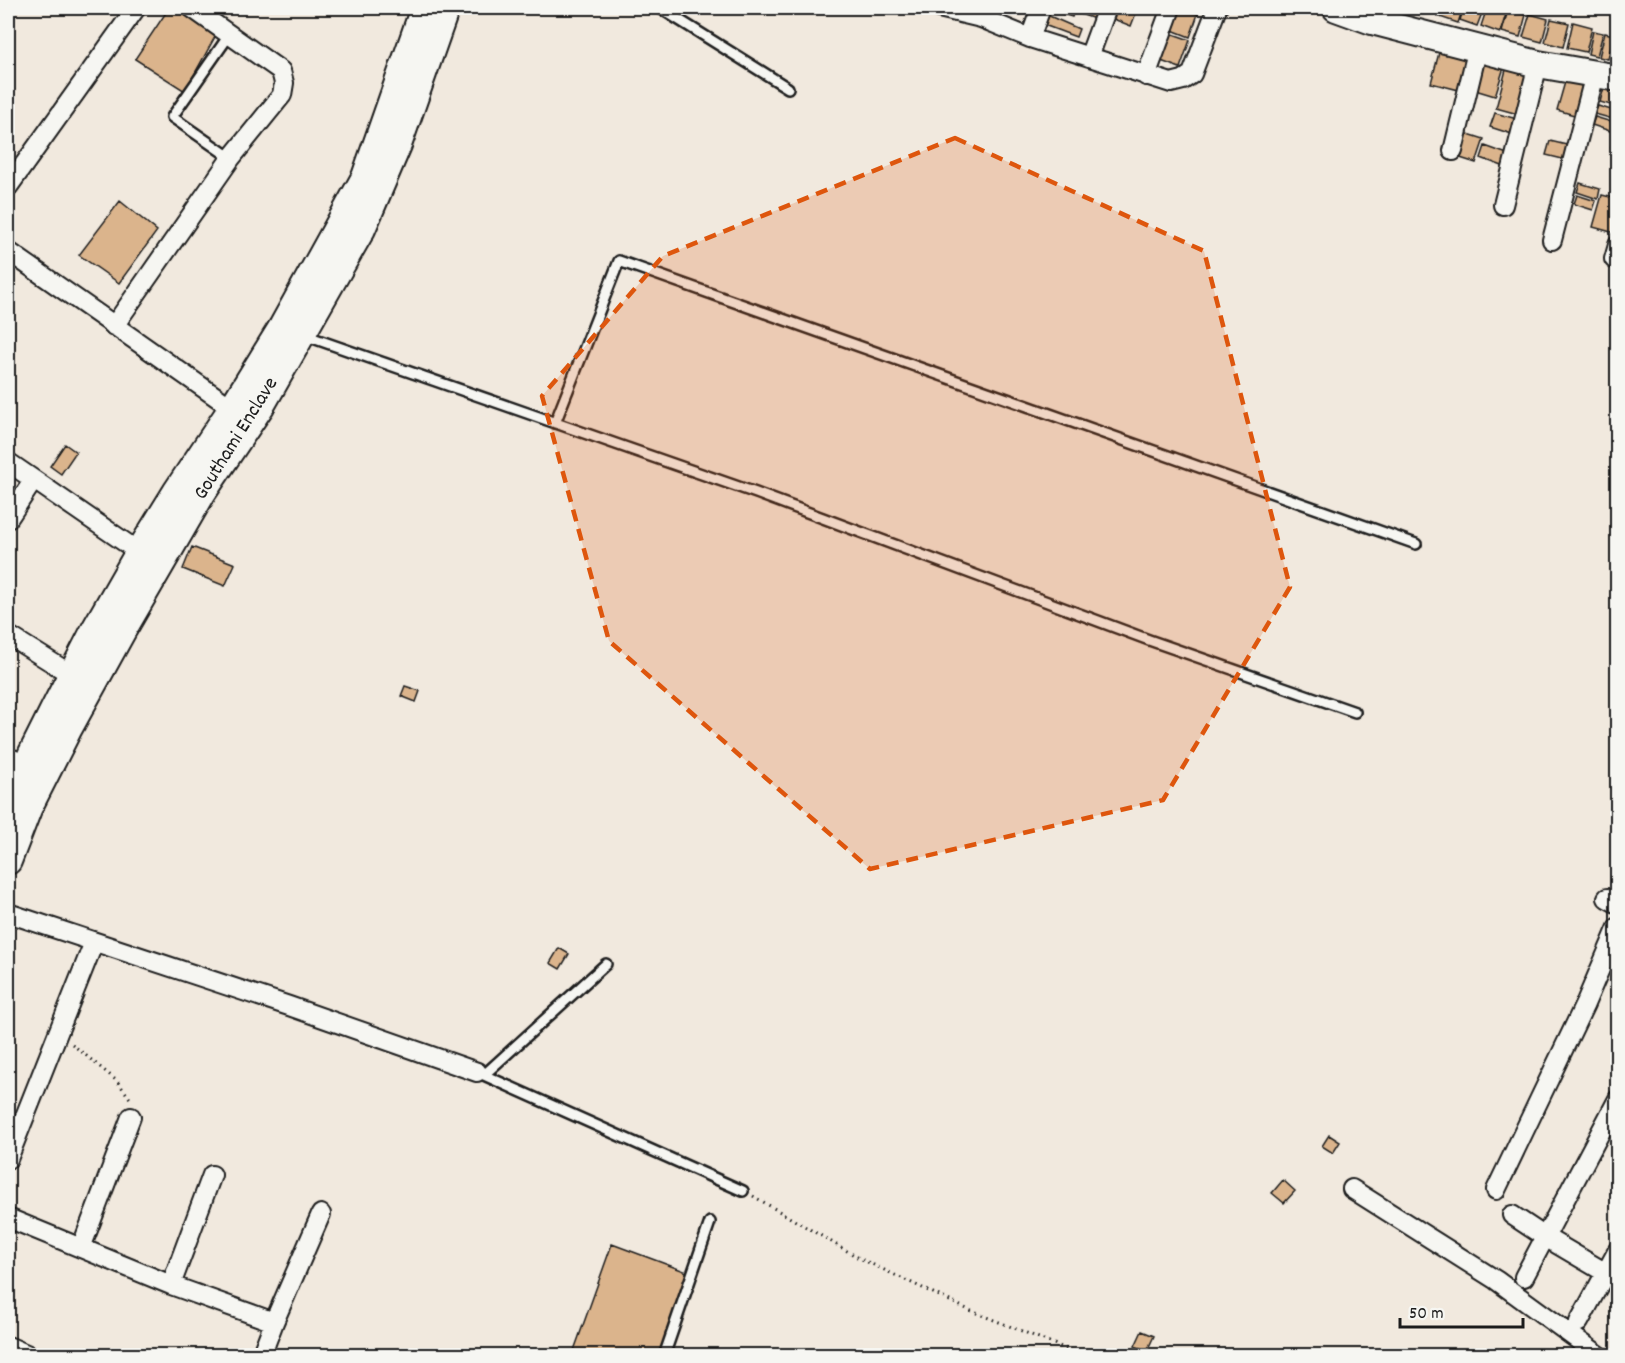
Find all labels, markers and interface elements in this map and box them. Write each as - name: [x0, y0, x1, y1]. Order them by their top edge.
- street label: Gouthami Enclave: [187, 372, 287, 506]
- scale bar: [1400, 1291, 1523, 1329]
- text: 50 m: [1409, 1302, 1444, 1327]

